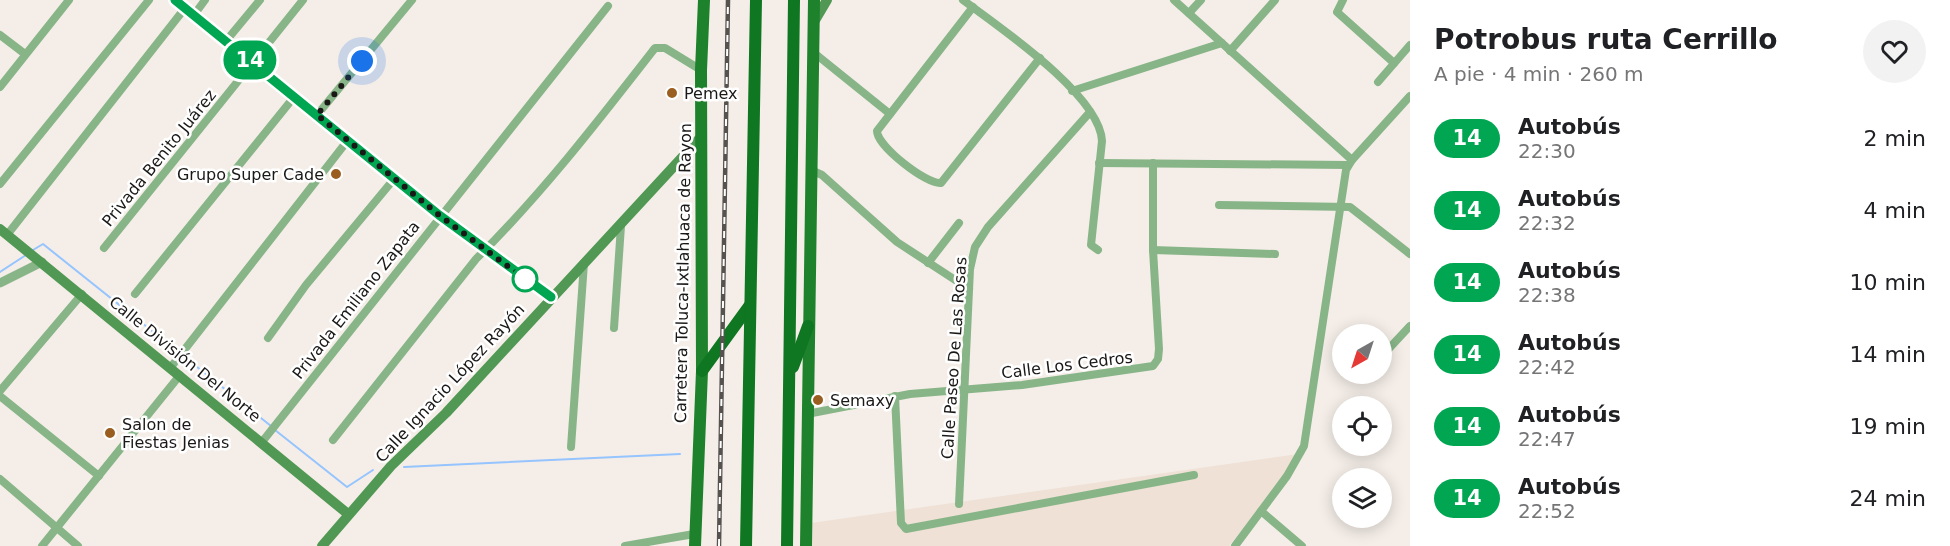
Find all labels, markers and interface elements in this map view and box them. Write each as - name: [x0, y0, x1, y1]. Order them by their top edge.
- button: heart: [1863, 20, 1926, 83]
- text: Potrobus ruta Cerrillo: [1434, 23, 1778, 56]
- line badge: 14: [223, 40, 277, 80]
- your location: [347, 46, 377, 76]
- text: 14: [235, 48, 265, 72]
- text: A pie · 4 min · 260 m: [1434, 62, 1644, 86]
- place label: Pemex: [684, 84, 738, 103]
- street label: Privada Benito Juárez: [98, 86, 220, 230]
- marker: Pemex: [665, 86, 679, 100]
- text: Autobús: [1518, 114, 1621, 139]
- street label: Carretera Toluca-Ixtlahuaca de Rayon: [671, 123, 695, 423]
- text: 14: [1452, 126, 1482, 150]
- text: 2 min: [1864, 126, 1926, 151]
- text: 22:30: [1518, 139, 1576, 163]
- place label: Grupo Super Cade: [177, 165, 324, 184]
- marker: Grupo Super Cade: [329, 167, 343, 181]
- text: Autobús: [1518, 186, 1621, 211]
- text: 14: [1452, 198, 1482, 222]
- text: 4 min: [1864, 198, 1926, 223]
- text: 22:32: [1518, 211, 1576, 235]
- street label: Privada Emiliano Zapata: [288, 217, 424, 383]
- street label: Calle Paseo De Las Rosas: [937, 256, 971, 460]
- text: Autobús: [1518, 258, 1621, 283]
- unlabelled marker: [512, 266, 538, 292]
- text: 14: [1452, 270, 1482, 294]
- text: 10 min: [1850, 270, 1926, 295]
- text: 22:38: [1518, 283, 1576, 307]
- street label: Calle División Del Norte: [105, 292, 265, 426]
- street label: Calle Ignacio López Rayón: [372, 300, 528, 466]
- north arrow: [1332, 324, 1392, 384]
- map controls: [1332, 324, 1392, 528]
- text: Autobús: [1518, 330, 1621, 355]
- text: 14: [1452, 342, 1482, 366]
- text: 14 min: [1850, 342, 1926, 367]
- street label: Calle Los Cedros: [1000, 348, 1134, 382]
- text: 22:42: [1518, 355, 1576, 379]
- place label: Semaxy: [830, 391, 894, 410]
- marker: Semaxy: [811, 393, 825, 407]
- button: locate: [1332, 396, 1392, 456]
- text: Autobús: [1518, 402, 1621, 427]
- text: 14: [1452, 414, 1482, 438]
- text: 19 min: [1850, 414, 1926, 439]
- place label: Salon de Fiestas Jenias: [122, 415, 229, 452]
- marker: Salon de Fiestas Jenias: [103, 426, 117, 440]
- text: 22:47: [1518, 427, 1576, 451]
- button: layers: [1332, 468, 1392, 528]
- text: Autobús: [1518, 474, 1621, 499]
- text: 14: [1452, 486, 1482, 510]
- text: 24 min: [1850, 486, 1926, 511]
- text: 22:52: [1518, 499, 1576, 523]

